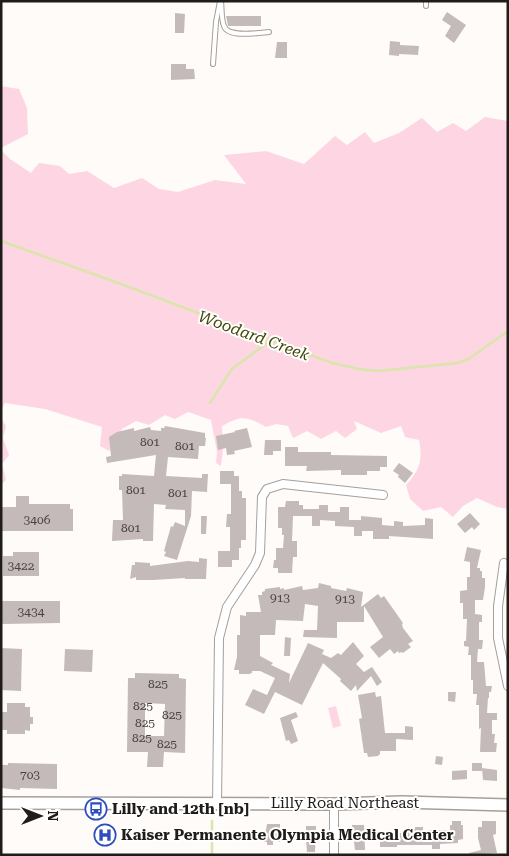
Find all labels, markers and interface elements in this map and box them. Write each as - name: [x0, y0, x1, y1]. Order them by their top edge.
- water label: Woodard Creek: [196, 307, 312, 364]
- house number: 801: [140, 435, 160, 449]
- house number: 801: [175, 439, 195, 453]
- house number: 801: [126, 483, 146, 497]
- house number: 801: [168, 486, 188, 500]
- house number: 3406: [24, 513, 51, 527]
- house number: 801: [121, 521, 141, 535]
- house number: 3422: [8, 559, 35, 573]
- house number: 913: [270, 591, 290, 605]
- house number: 913: [335, 592, 355, 606]
- house number: 3434: [18, 605, 45, 619]
- house number: 825: [148, 677, 168, 691]
- house number: 825: [133, 699, 153, 713]
- house number: 825: [162, 708, 182, 722]
- house number: 825: [135, 716, 155, 730]
- house number: 825: [132, 731, 152, 745]
- house number: 825: [157, 737, 177, 751]
- house number: 703: [20, 768, 40, 782]
- north arrow: [15, 791, 65, 841]
- street label: Lilly Road Northeast: [271, 794, 420, 812]
- bus stop icon: Lilly and 12th [nb]: [84, 797, 108, 821]
- place label: Lilly and 12th [nb]: [112, 800, 249, 818]
- text: N: [45, 811, 61, 822]
- hospital icon: Kaiser Permanente Olympia Medical Center: [93, 823, 117, 847]
- place label: Kaiser Permanente Olympia Medical Center: [121, 826, 454, 844]

